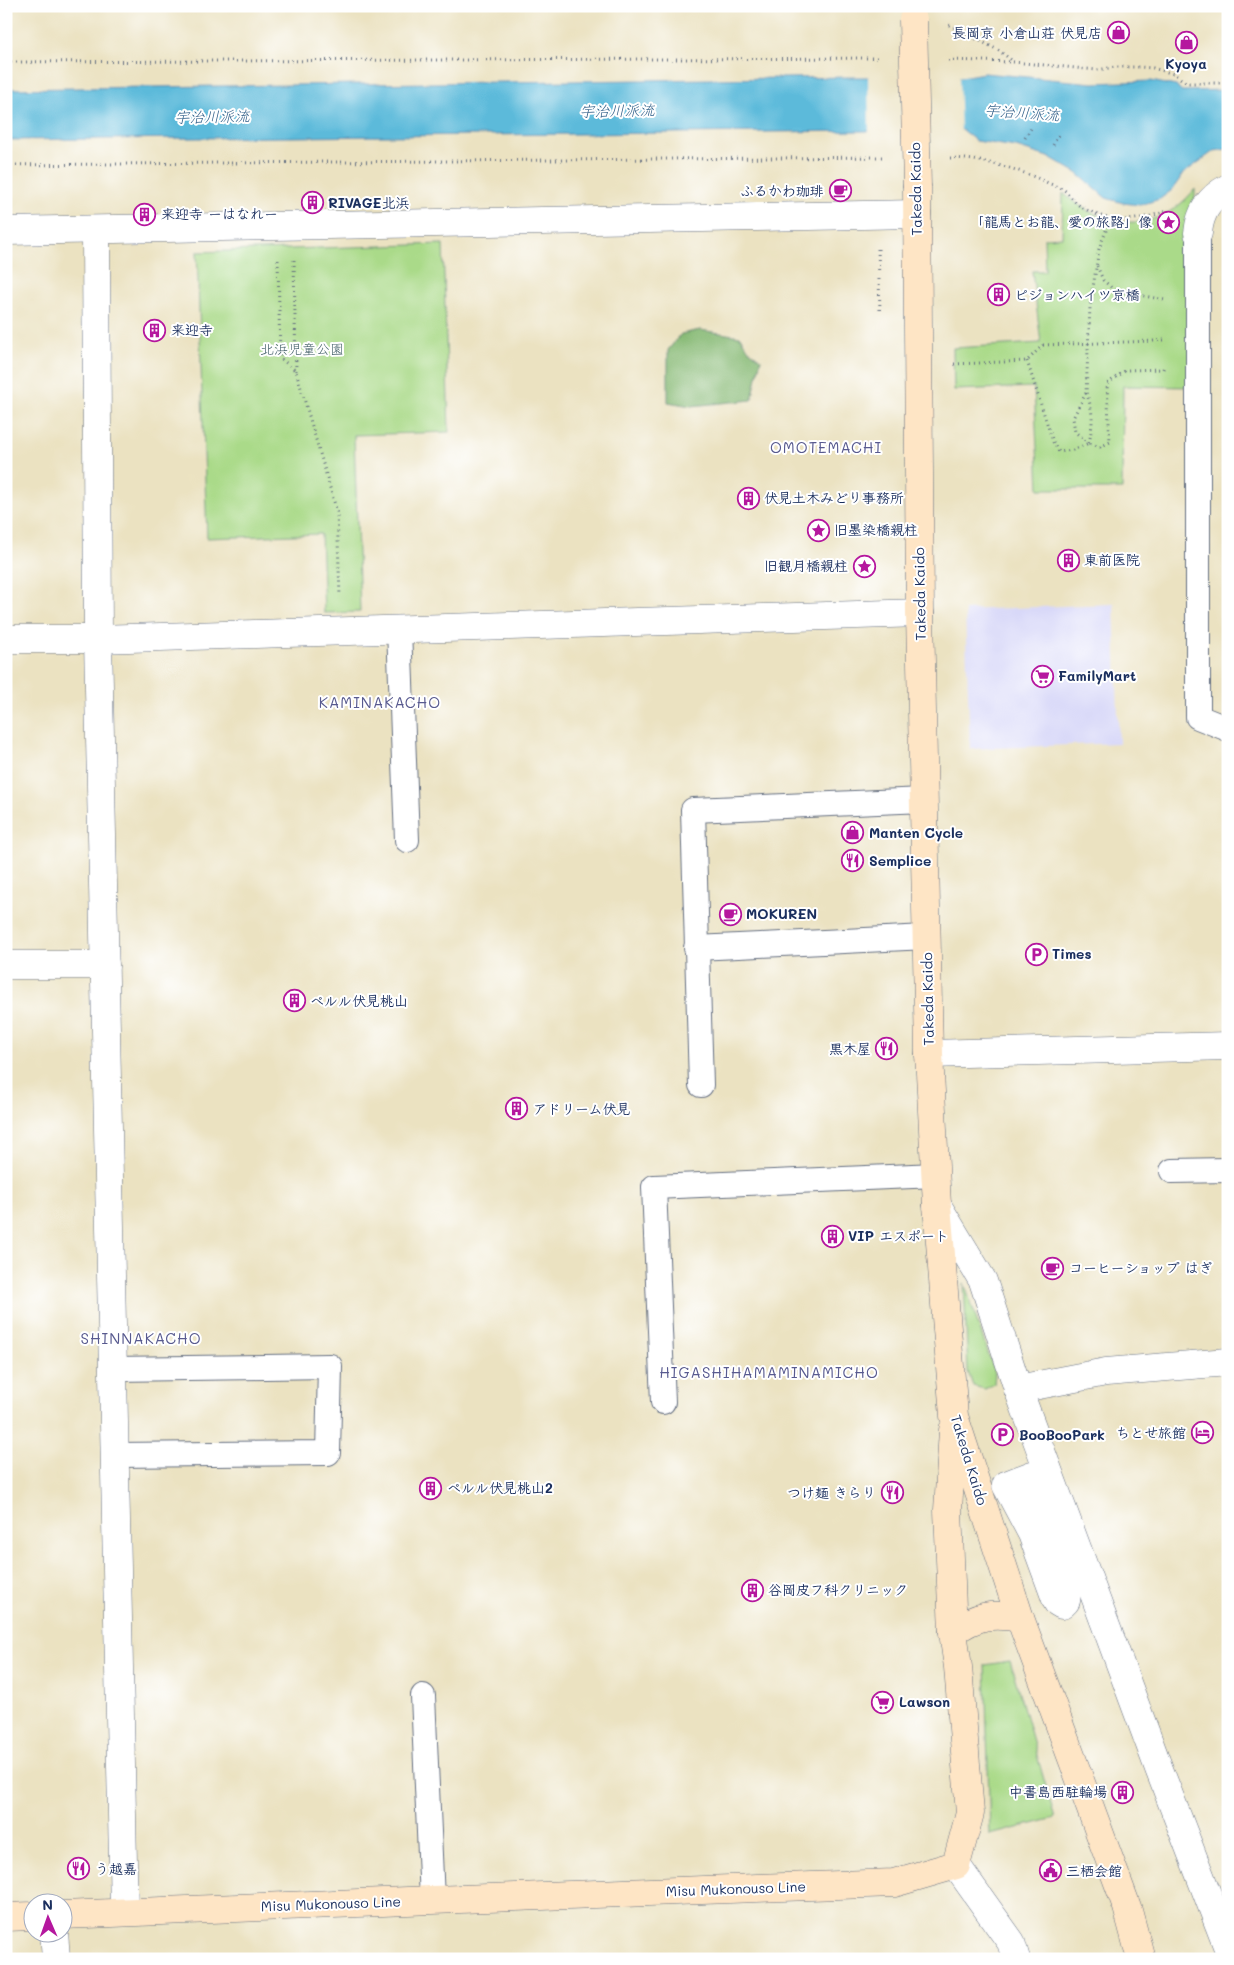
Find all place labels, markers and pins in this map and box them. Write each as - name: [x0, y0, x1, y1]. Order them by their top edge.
- shop icon: 長岡京 小倉山荘 伏見店: [1106, 21, 1130, 45]
- place label: 長岡京 小倉山荘 伏見店: [952, 23, 1102, 42]
- shop icon: Kyoya: [1174, 30, 1198, 54]
- place label: Kyoya: [1165, 54, 1207, 73]
- cafe icon: ふるかわ珈琲: [828, 179, 852, 203]
- place label: ふるかわ珈琲: [740, 181, 824, 200]
- building icon: RIVAGE北浜: [300, 191, 324, 215]
- place label: RIVAGE北浜: [328, 193, 410, 212]
- building icon: 来迎寺 ーはなれー: [133, 202, 157, 226]
- place label: 来迎寺 ーはなれー: [161, 204, 278, 223]
- place icon: 「龍馬とお龍、愛の旅路」像: [1156, 210, 1180, 234]
- place label: 「龍馬とお龍、愛の旅路」像: [970, 212, 1152, 231]
- building icon: ピジョンハイツ京橋: [986, 283, 1010, 307]
- place label: ピジョンハイツ京橋: [1014, 285, 1139, 304]
- building icon: 来迎寺: [143, 318, 167, 342]
- place label: 来迎寺: [171, 320, 213, 339]
- building icon: 伏見土木みどり事務所: [736, 486, 760, 510]
- place label: 伏見土木みどり事務所: [764, 488, 904, 507]
- place icon: 旧墨染橋親柱: [806, 518, 830, 542]
- place label: 旧墨染橋親柱: [834, 520, 918, 539]
- building icon: 東前医院: [1056, 548, 1080, 572]
- place label: 東前医院: [1084, 550, 1140, 569]
- place icon: 旧観月橋親柱: [852, 554, 876, 578]
- place label: 旧観月橋親柱: [764, 556, 848, 575]
- supermarket icon: FamilyMart: [1030, 664, 1054, 688]
- place label: FamilyMart: [1058, 666, 1136, 685]
- shop icon: Manten Cycle: [841, 821, 865, 845]
- place label: Manten Cycle: [869, 823, 963, 842]
- restaurant icon: Semplice: [841, 849, 865, 873]
- place label: Semplice: [869, 851, 931, 870]
- cafe icon: MOKUREN: [718, 902, 742, 926]
- place label: MOKUREN: [746, 904, 817, 923]
- parking icon: Times: [1024, 942, 1048, 966]
- place label: Times: [1052, 944, 1092, 963]
- building icon: ペルル伏見桃山: [282, 989, 306, 1013]
- place label: ペルル伏見桃山: [310, 991, 408, 1010]
- restaurant icon: 黒木屋: [875, 1037, 899, 1061]
- place label: 黒木屋: [829, 1039, 871, 1058]
- building icon: アドリーム伏見: [505, 1097, 529, 1121]
- place label: アドリーム伏見: [533, 1099, 630, 1118]
- building icon: VIP エスポート: [820, 1224, 844, 1248]
- place label: VIP エスポート: [848, 1226, 949, 1245]
- cafe icon: コーヒーショップ はぎ: [1041, 1256, 1065, 1280]
- place label: コーヒーショップ はぎ: [1069, 1258, 1213, 1277]
- hotel icon: ちとせ旅館: [1190, 1421, 1214, 1445]
- parking icon: BooBooPark: [991, 1423, 1015, 1447]
- place label: ちとせ旅館: [1116, 1423, 1186, 1442]
- place label: BooBooPark: [1019, 1425, 1105, 1444]
- building icon: ペルル伏見桃山2: [419, 1476, 443, 1500]
- place label: ペルル伏見桃山2: [447, 1478, 553, 1497]
- restaurant icon: つけ麺 きらり: [880, 1481, 904, 1505]
- place label: つけ麺 きらり: [787, 1483, 876, 1502]
- building icon: 谷岡皮フ科クリニック: [740, 1578, 764, 1602]
- place label: 谷岡皮フ科クリニック: [768, 1580, 908, 1599]
- supermarket icon: Lawson: [871, 1690, 895, 1714]
- place label: Lawson: [899, 1692, 950, 1711]
- building icon: 中書島西駐輪場: [1111, 1780, 1135, 1804]
- place label: 中書島西駐輪場: [1009, 1782, 1107, 1801]
- restaurant icon: う越嘉: [67, 1857, 91, 1881]
- place label: う越嘉: [95, 1859, 137, 1878]
- public building icon: 三栖会館: [1038, 1859, 1062, 1883]
- place label: 三栖会館: [1066, 1861, 1122, 1880]

